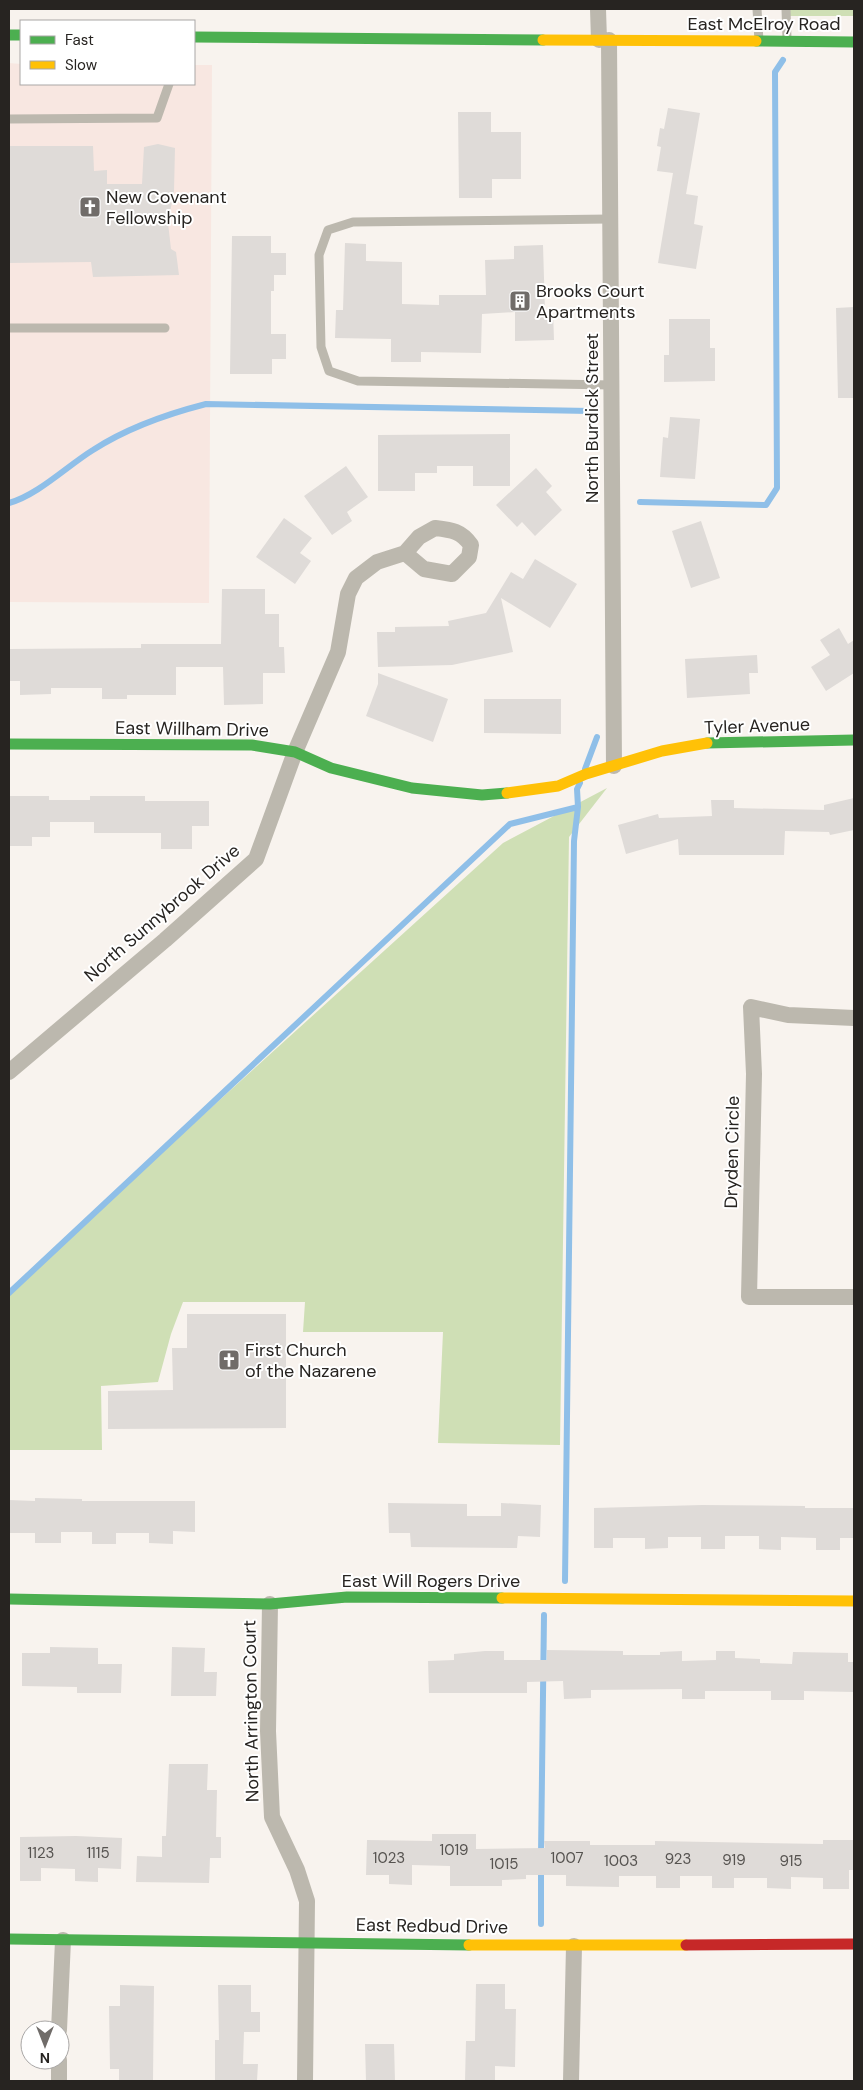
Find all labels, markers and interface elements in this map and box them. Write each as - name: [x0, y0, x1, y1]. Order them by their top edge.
- street label: East McElroy Road: [687, 12, 841, 36]
- legend: [20, 20, 195, 85]
- text: Fast: [65, 30, 94, 50]
- text: Slow: [65, 55, 98, 75]
- place label: New Covenant Fellowship: [106, 185, 227, 230]
- church icon: New Covenant Fellowship: [78, 195, 102, 219]
- place label: Brooks Court Apartments: [536, 279, 645, 324]
- building icon: Brooks Court Apartments: [508, 289, 532, 313]
- street label: North Burdick Street: [580, 333, 604, 503]
- street label: Tyler Avenue: [704, 712, 810, 740]
- street label: East Willham Drive: [115, 716, 269, 742]
- street label: North Sunnybrook Drive: [79, 839, 245, 987]
- street label: Dryden Circle: [719, 1095, 745, 1209]
- place label: First Church of the Nazarene: [245, 1338, 376, 1383]
- church icon: First Church of the Nazarene: [217, 1348, 241, 1372]
- street label: East Will Rogers Drive: [342, 1569, 520, 1593]
- street label: North Arrington Court: [237, 1620, 265, 1802]
- house number: 1019: [439, 1840, 469, 1860]
- house number: 1123: [28, 1843, 54, 1863]
- house number: 1115: [86, 1843, 110, 1863]
- house number: 1023: [373, 1848, 405, 1868]
- house number: 1007: [550, 1848, 584, 1868]
- house number: 923: [665, 1849, 691, 1869]
- house number: 919: [722, 1850, 746, 1870]
- house number: 1003: [604, 1851, 638, 1871]
- house number: 915: [780, 1851, 803, 1871]
- house number: 1015: [490, 1854, 518, 1874]
- street label: East Redbud Drive: [356, 1913, 508, 1939]
- north arrow: [20, 2020, 70, 2070]
- text: N: [40, 2049, 50, 2067]

